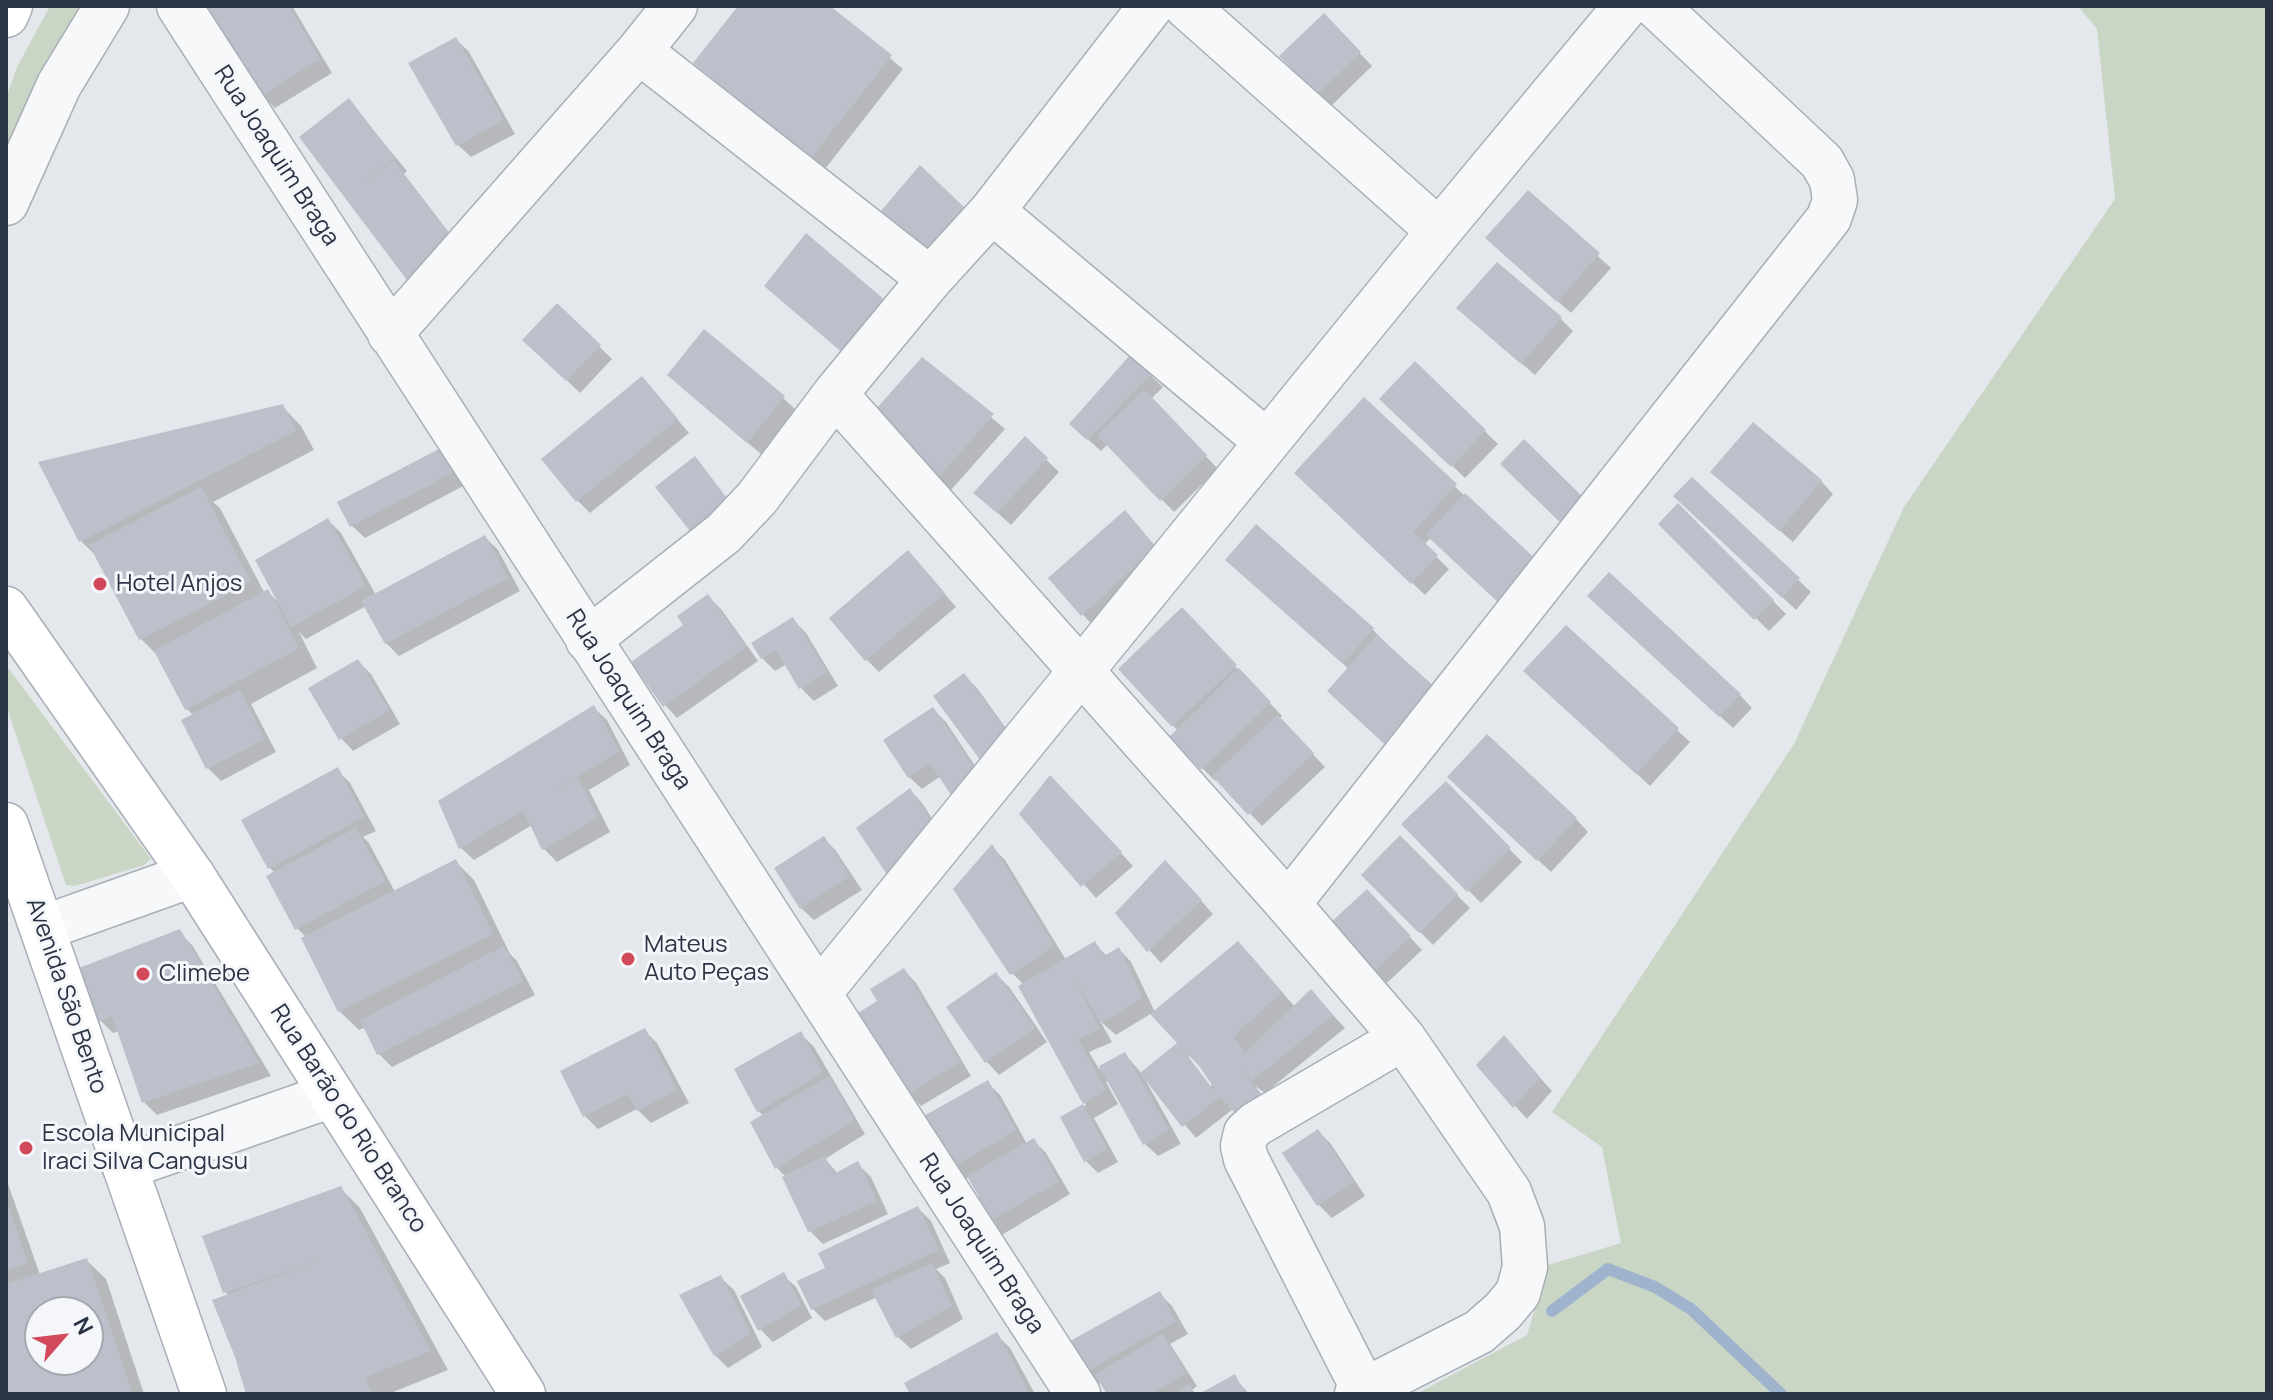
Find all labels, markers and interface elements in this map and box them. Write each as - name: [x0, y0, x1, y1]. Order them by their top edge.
- street label: Rua Joaquim Braga: [207, 60, 345, 252]
- place label: Hotel Anjos: [116, 570, 242, 598]
- marker: Hotel Anjos: [91, 575, 109, 593]
- street label: Rua Joaquim Braga: [559, 604, 697, 796]
- street label: Avenida São Bento: [19, 894, 113, 1098]
- place label: Mateus Auto Peças: [644, 931, 769, 987]
- marker: Mateus Auto Peças: [619, 950, 637, 968]
- place label: Climebe: [159, 960, 250, 988]
- marker: Climebe: [134, 965, 152, 983]
- street label: Rua Barão do Rio Branco: [263, 999, 433, 1239]
- place label: Escola Municipal Iraci Silva Cangusu: [42, 1120, 248, 1176]
- marker: Escola Municipal Iraci Silva Cangusu: [17, 1139, 35, 1157]
- street label: Rua Joaquim Braga: [912, 1148, 1050, 1340]
- north arrow: [24, 1296, 104, 1376]
- text: N: [66, 1312, 100, 1340]

